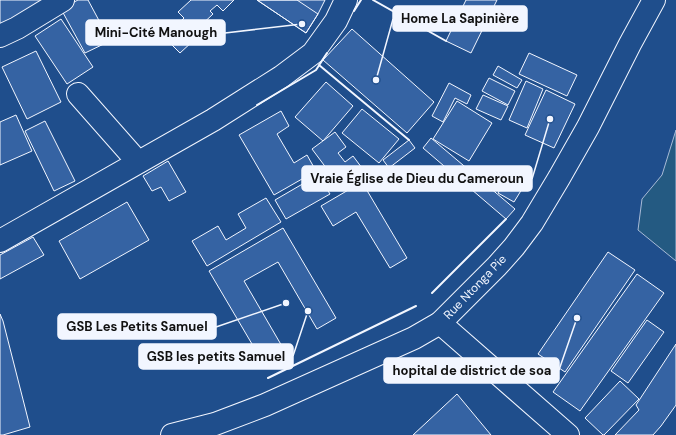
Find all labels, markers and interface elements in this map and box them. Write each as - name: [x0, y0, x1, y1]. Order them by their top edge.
- callout: Home La Sapinière: [393, 6, 527, 31]
- text: Home La Sapinière: [401, 10, 519, 27]
- callout: Mini-Cité Manough: [86, 20, 225, 45]
- text: Mini-Cité Manough: [95, 24, 217, 41]
- callout: Vraie Église de Dieu du Cameroun: [302, 166, 532, 191]
- text: Vraie Église de Dieu du Cameroun: [310, 169, 524, 187]
- street label: Rue Ntonga Pie: [440, 251, 510, 323]
- callout: GSB Les Petits Samuel: [58, 314, 216, 339]
- text: GSB Les Petits Samuel: [66, 318, 208, 335]
- callout: GSB les petits Samuel: [139, 344, 293, 369]
- text: GSB les petits Samuel: [147, 348, 285, 365]
- callout: hopital de district de soa: [384, 358, 559, 383]
- text: hopital de district de soa: [393, 362, 551, 379]

